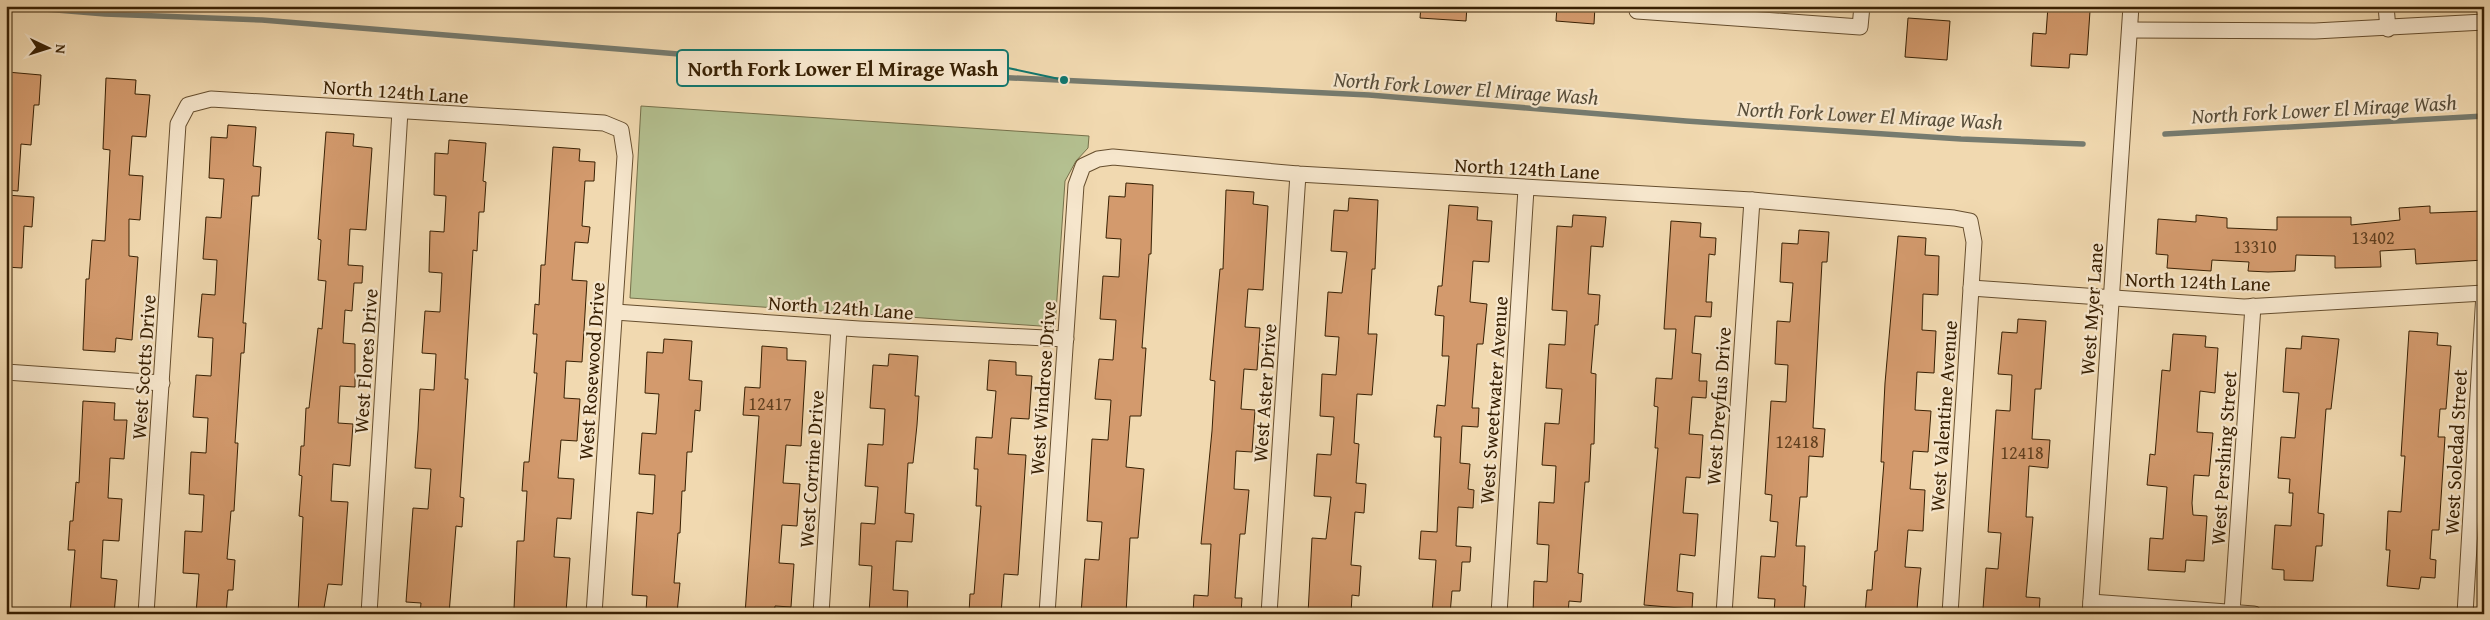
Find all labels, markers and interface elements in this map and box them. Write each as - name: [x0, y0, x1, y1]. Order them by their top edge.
- north arrow: [22, 22, 72, 72]
- text: N: [51, 44, 71, 55]
- callout: North Fork Lower El Mirage Wash: [677, 50, 1008, 86]
- text: North Fork Lower El Mirage Wash: [688, 53, 999, 84]
- water label: North Fork Lower El Mirage Wash: [1331, 63, 1600, 113]
- street label: North 124th Lane: [322, 71, 470, 111]
- water label: North Fork Lower El Mirage Wash: [2189, 87, 2458, 131]
- water label: North Fork Lower El Mirage Wash: [1735, 93, 2004, 137]
- street label: North 124th Lane: [1454, 150, 1600, 186]
- house number: 13402: [2351, 224, 2395, 251]
- house number: 13310: [2233, 233, 2277, 260]
- street label: West Myer Lane: [2072, 242, 2110, 376]
- street label: North 124th Lane: [2125, 264, 2271, 298]
- street label: West Rosewood Drive: [570, 281, 612, 461]
- street label: North 124th Lane: [767, 287, 915, 327]
- street label: West Flores Drive: [345, 288, 385, 434]
- street label: West Scotts Drive: [123, 294, 163, 440]
- street label: West Sweetwater Avenue: [1471, 295, 1515, 505]
- street label: West Windrose Drive: [1021, 300, 1063, 476]
- street label: West Valentine Avenue: [1922, 319, 1964, 513]
- street label: West Aster Drive: [1245, 323, 1283, 463]
- street label: West Dreyfus Drive: [1698, 326, 1738, 486]
- street label: West Soledad Street: [2436, 368, 2474, 536]
- street label: West Pershing Street: [2202, 370, 2244, 546]
- street label: West Corrine Drive: [791, 389, 831, 549]
- house number: 12417: [748, 390, 792, 417]
- house number: 12418: [1775, 428, 1819, 455]
- house number: 12418: [2000, 439, 2044, 466]

